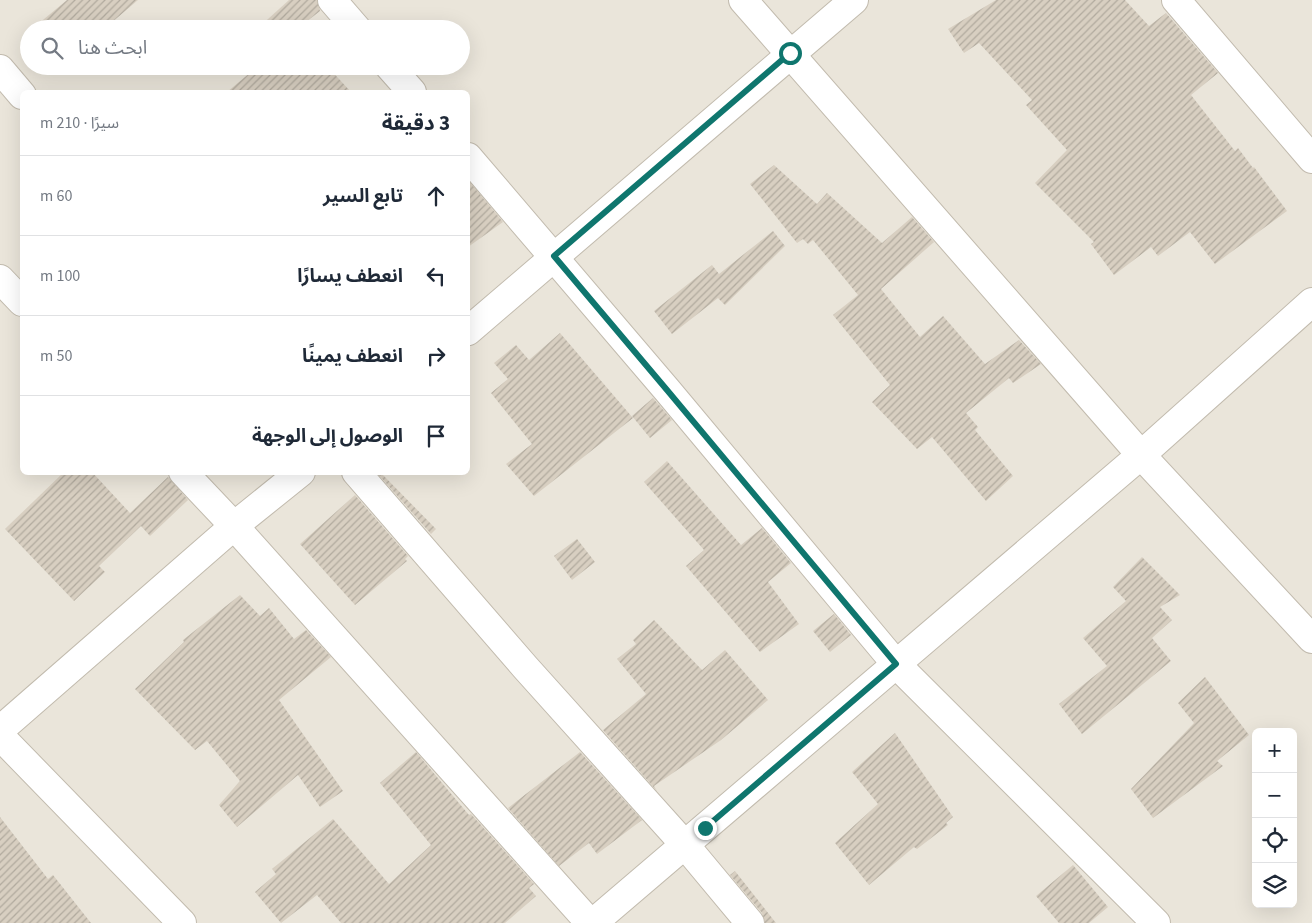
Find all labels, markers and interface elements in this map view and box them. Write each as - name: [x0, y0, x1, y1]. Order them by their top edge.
- search box: [20, 20, 470, 75]
- icon: search: [38, 34, 66, 62]
- text: ابحث هنا: [78, 35, 147, 62]
- route start: [779, 42, 802, 65]
- text: 3 دقيقة: [382, 108, 450, 138]
- text: سيرًا · 210 m: [40, 112, 119, 134]
- icon: ahead: [422, 182, 450, 210]
- text: تابع السير: [323, 183, 403, 210]
- text: 60 m: [40, 185, 72, 207]
- icon: left: [422, 262, 450, 290]
- text: انعطف يسارًا: [297, 263, 403, 290]
- text: 100 m: [40, 265, 80, 287]
- icon: right: [422, 342, 450, 370]
- text: انعطف يمينًا: [302, 343, 403, 370]
- text: 50 m: [40, 345, 72, 367]
- icon: arrive: [422, 422, 450, 450]
- text: الوصول إلى الوجهة: [252, 423, 403, 450]
- map controls: [1252, 728, 1297, 908]
- button: +: [1252, 728, 1297, 773]
- button: −: [1252, 773, 1297, 818]
- route end: [694, 817, 717, 840]
- button: locate: [1252, 818, 1297, 863]
- button: layers: [1252, 863, 1297, 908]

